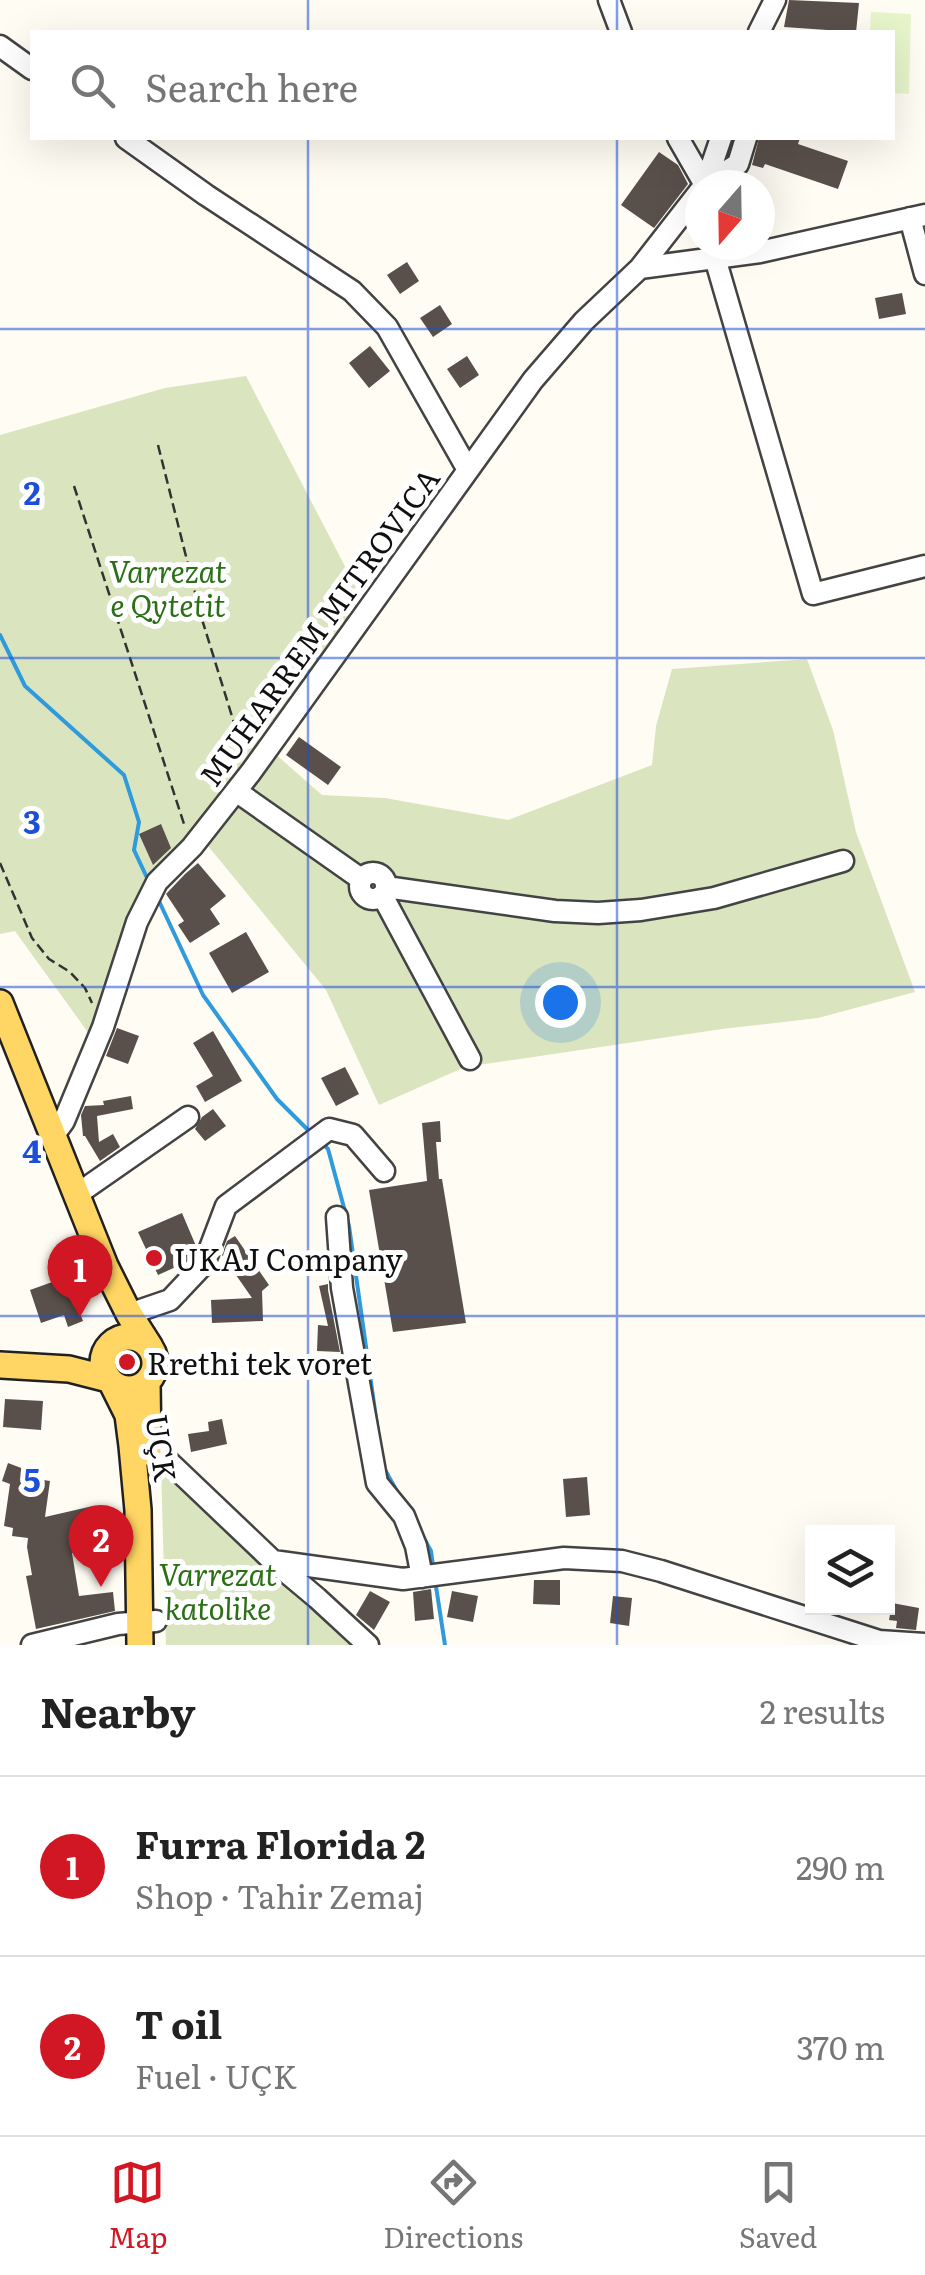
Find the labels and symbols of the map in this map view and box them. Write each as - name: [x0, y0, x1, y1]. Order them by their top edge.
- north arrow: [685, 170, 775, 260]
- street label: MUHARREM MITROVICA: [187, 458, 449, 794]
- text: 2: [23, 467, 41, 515]
- park label: Varrezat e Qytetit: [109, 548, 227, 626]
- text: 3: [23, 796, 41, 844]
- your location: [535, 977, 586, 1028]
- text: 4: [22, 1125, 42, 1173]
- pin: 1: [48, 1234, 112, 1317]
- place label: UKAJ Company: [174, 1236, 403, 1280]
- marker: UKAJ Company: [143, 1247, 165, 1269]
- place label: Rrethi tek voret: [147, 1340, 372, 1384]
- marker: Rrethi tek voret: [116, 1351, 138, 1373]
- street label: UÇK: [136, 1411, 190, 1485]
- text: 5: [23, 1454, 41, 1502]
- pin: 2: [68, 1504, 134, 1587]
- park label: Varrezat katolike: [159, 1551, 277, 1629]

